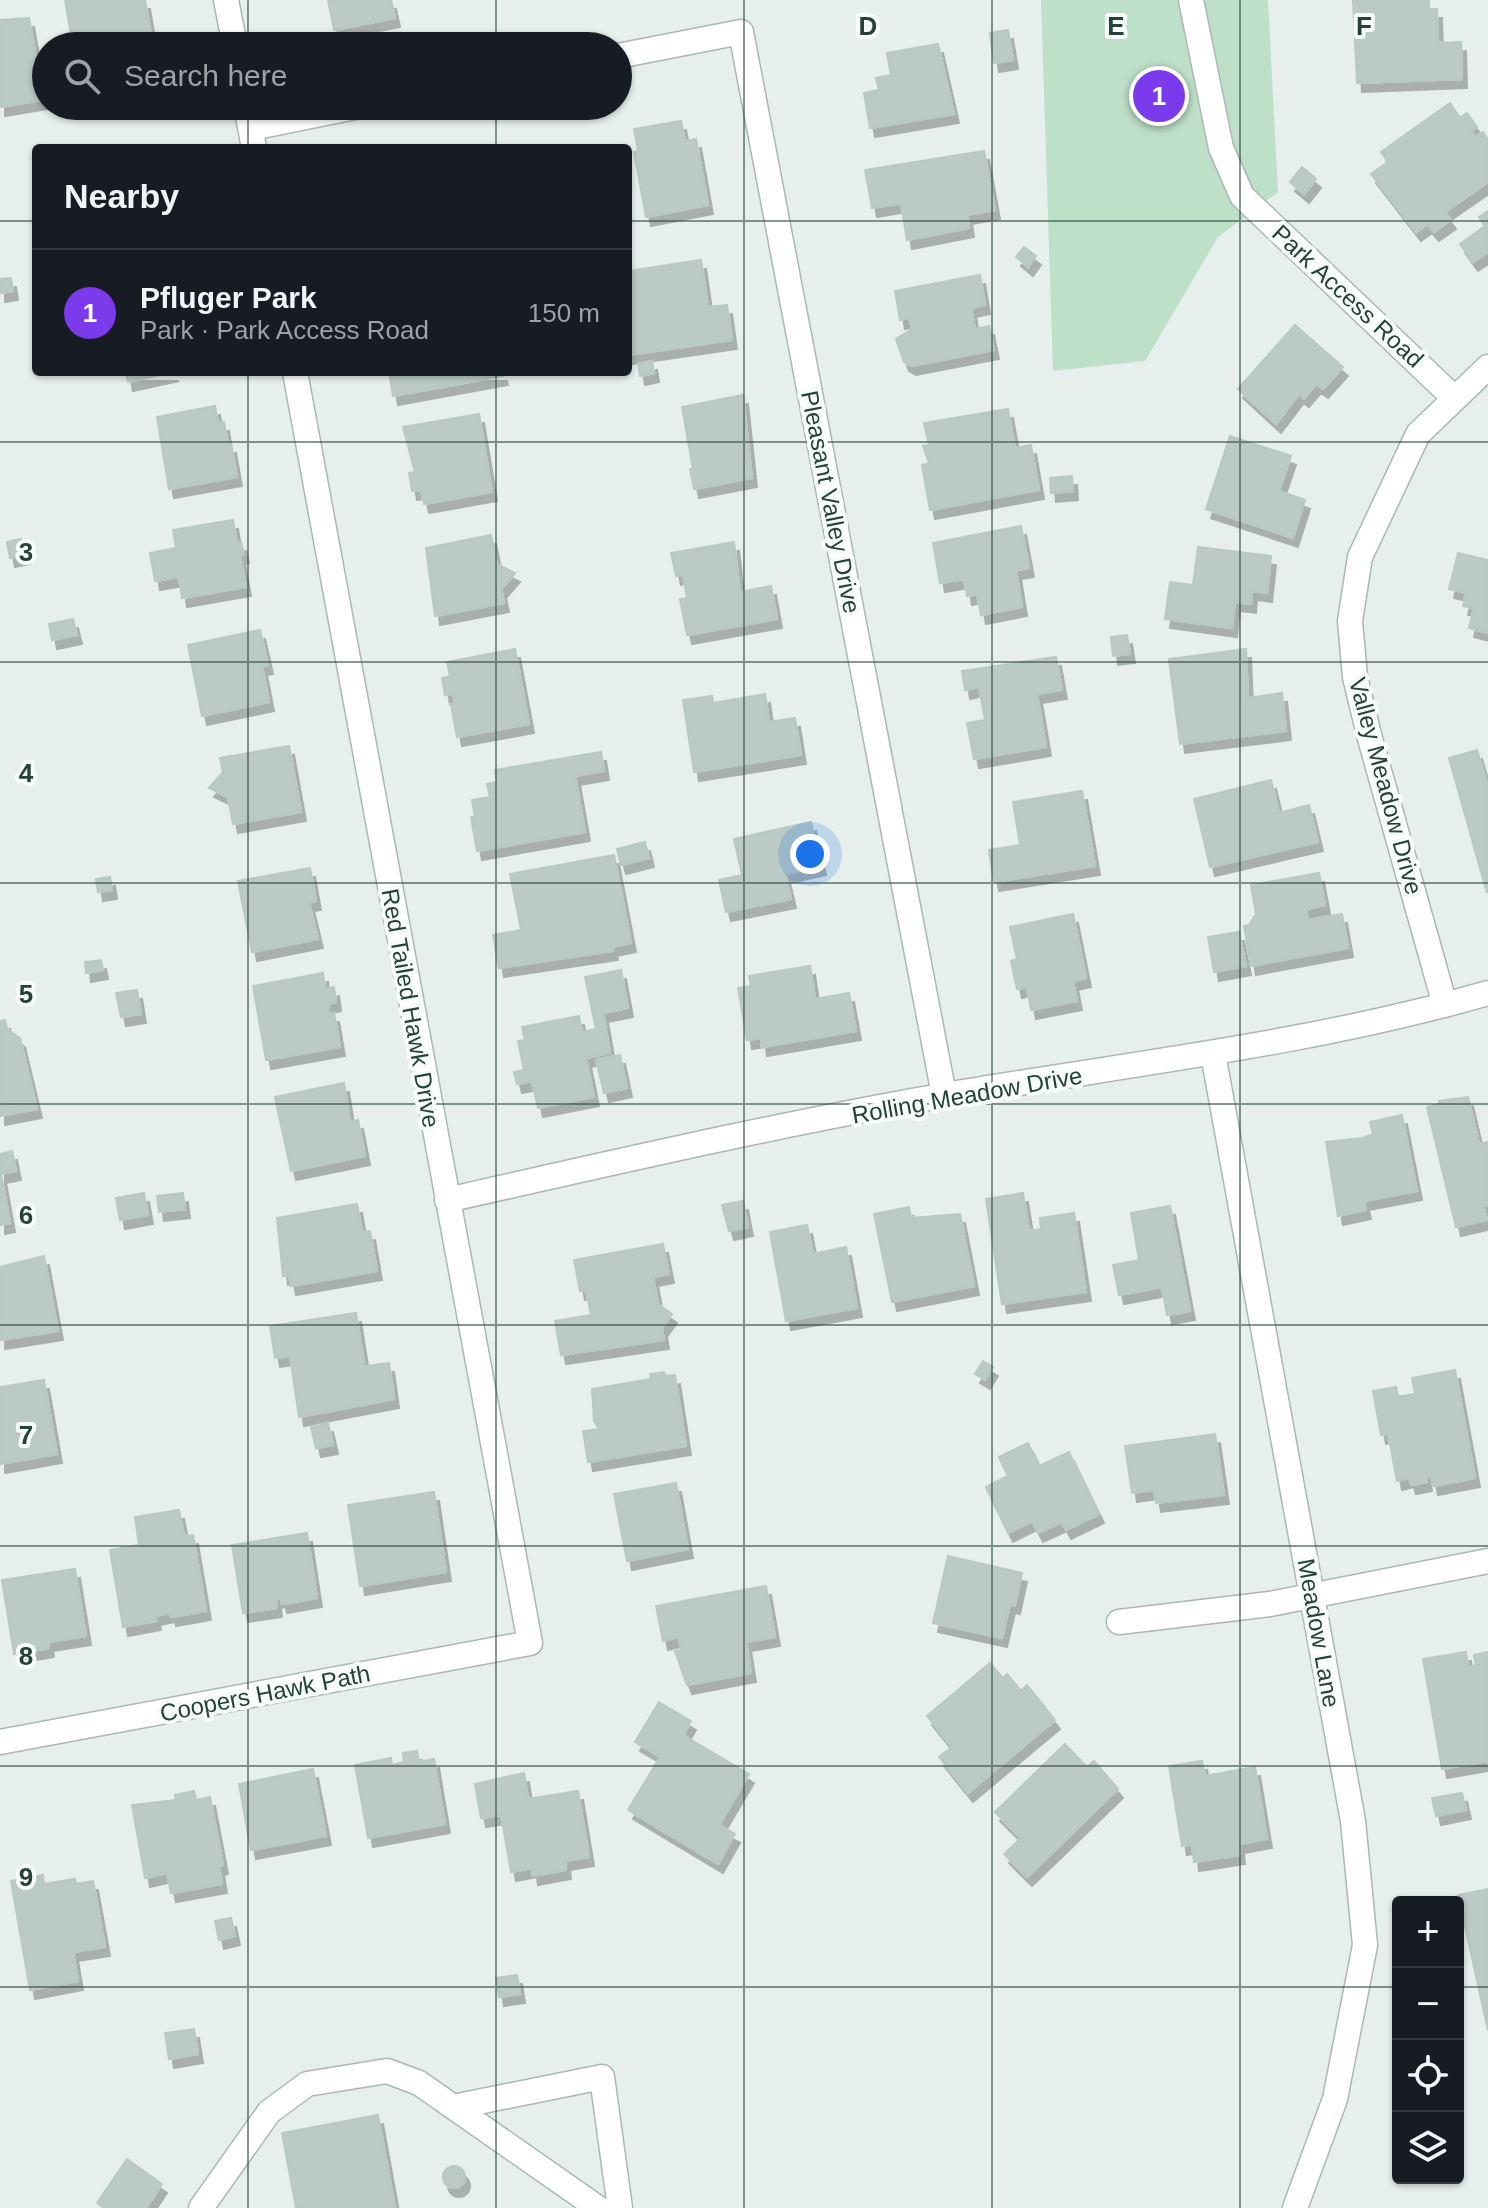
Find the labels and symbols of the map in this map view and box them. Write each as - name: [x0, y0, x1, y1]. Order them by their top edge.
- text: D: [859, 11, 877, 41]
- text: E: [1107, 11, 1125, 41]
- text: F: [1356, 11, 1372, 41]
- pin: 1: [1133, 66, 1185, 126]
- street label: Park Access Road: [1267, 219, 1429, 373]
- street label: Pleasant Valley Drive: [796, 388, 866, 616]
- text: 3: [19, 537, 33, 567]
- street label: Valley Meadow Drive: [1344, 674, 1428, 898]
- text: 4: [19, 758, 34, 788]
- your location: [790, 834, 830, 874]
- street label: Red Tailed Hawk Drive: [377, 886, 445, 1130]
- text: 5: [19, 979, 33, 1009]
- street label: Rolling Meadow Drive: [850, 1061, 1084, 1129]
- text: 6: [19, 1200, 33, 1230]
- text: 7: [19, 1420, 33, 1450]
- street label: Meadow Lane: [1293, 1556, 1345, 1710]
- text: 8: [19, 1641, 33, 1671]
- street label: Coopers Hawk Path: [158, 1659, 372, 1727]
- text: 9: [19, 1862, 33, 1892]

